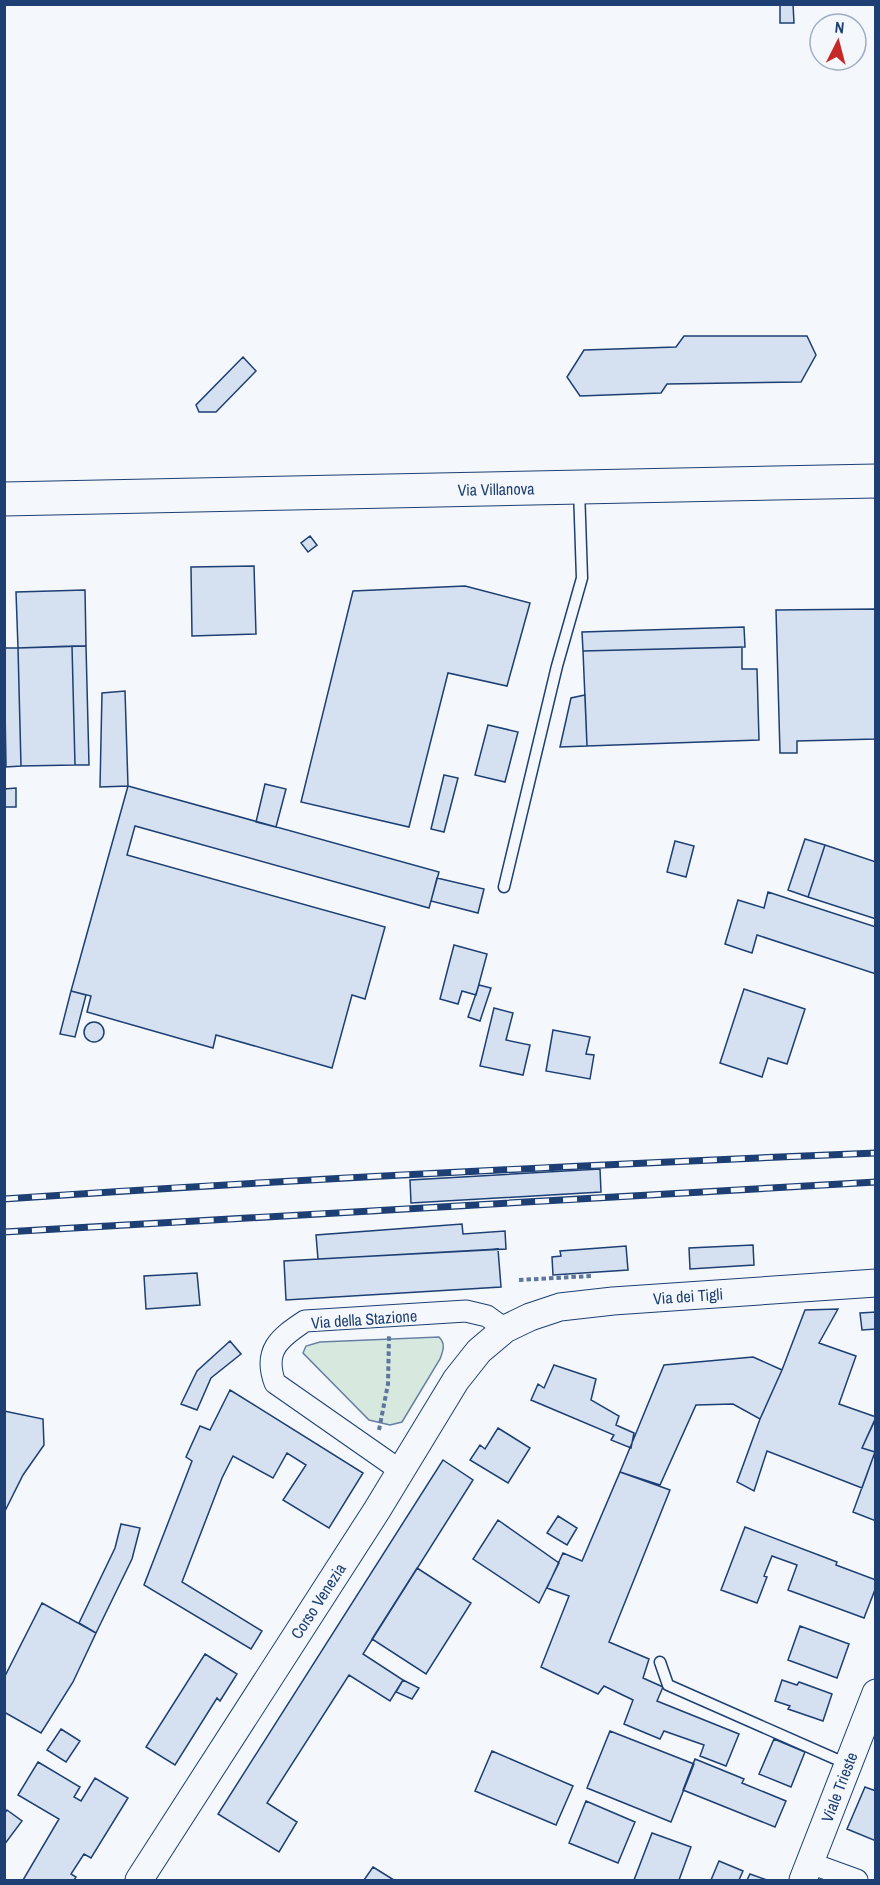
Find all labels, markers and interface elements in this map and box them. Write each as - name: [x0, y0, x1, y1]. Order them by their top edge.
- north arrow: [808, 12, 868, 72]
- text: N: [834, 16, 845, 39]
- street label: Via Villanova: [457, 477, 535, 501]
- street label: Via dei Tigli: [652, 1283, 724, 1309]
- street label: Via della Stazione: [310, 1304, 418, 1334]
- street label: Corso Venezia: [285, 1558, 351, 1643]
- street label: Viale Trieste: [816, 1749, 862, 1825]

